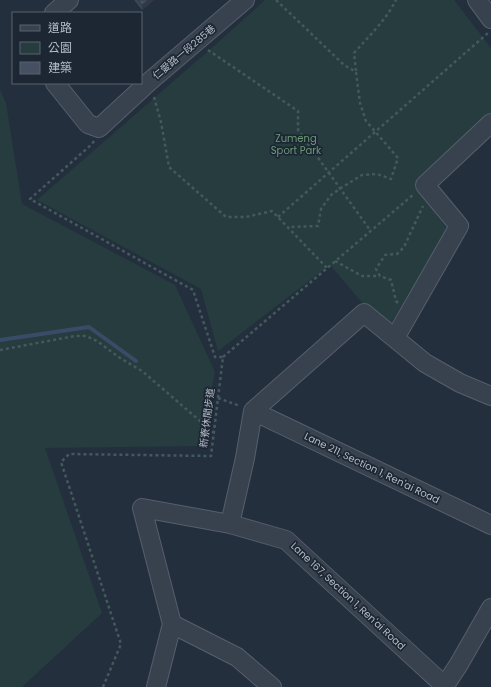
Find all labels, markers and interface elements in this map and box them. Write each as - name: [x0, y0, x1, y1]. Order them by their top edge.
- legend: [12, 12, 142, 84]
- text: 道路: [48, 19, 72, 36]
- street label: 仁愛路一段285巷: [149, 21, 219, 83]
- text: 公園: [48, 39, 72, 56]
- text: 建築: [48, 59, 72, 76]
- park label: Zumeng Sport Park: [271, 131, 322, 158]
- street label: 新寮休閒步道: [196, 387, 218, 449]
- street label: Lane 211, Section 1, Ren'ai Road: [302, 429, 442, 507]
- street label: Lane 167, Section 1, Ren'ai Road: [287, 539, 409, 653]

